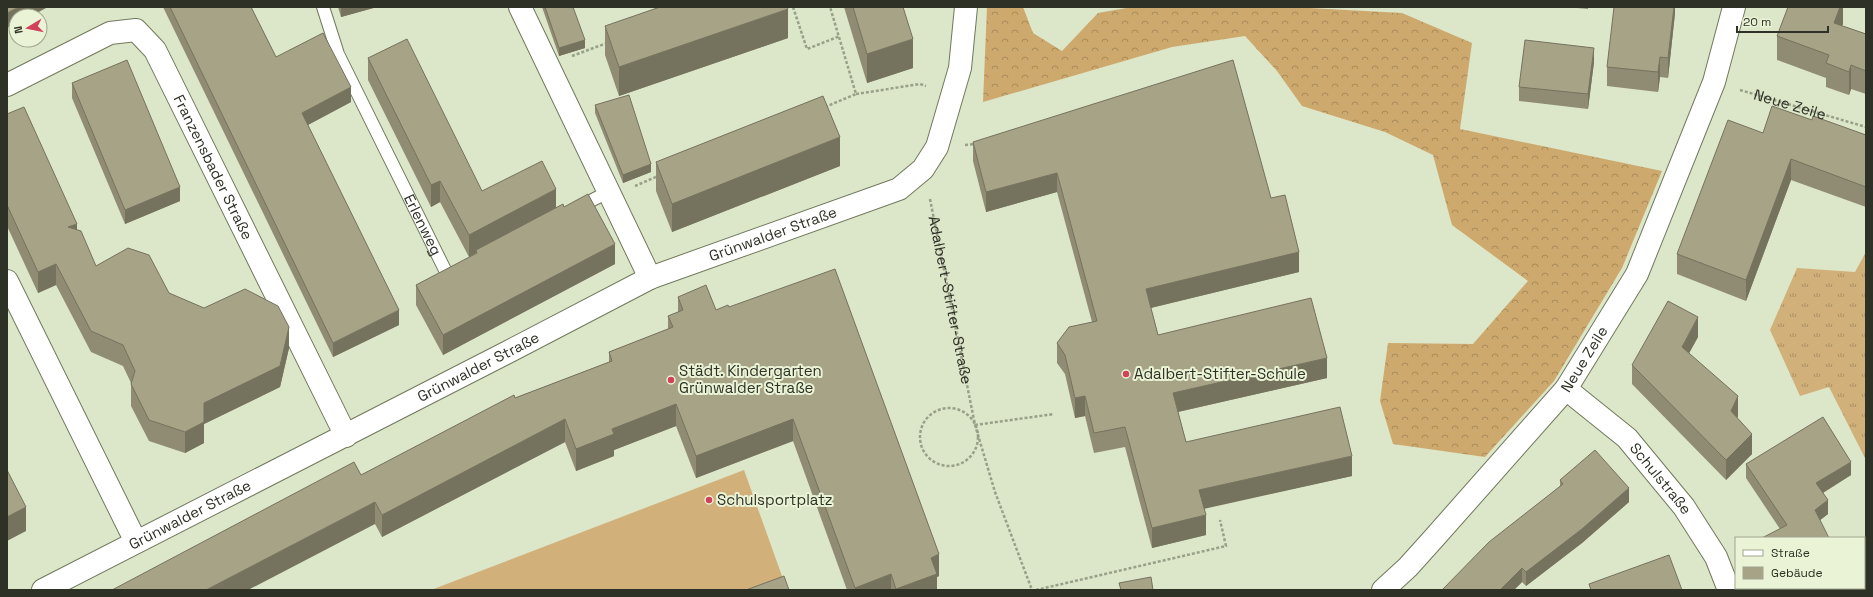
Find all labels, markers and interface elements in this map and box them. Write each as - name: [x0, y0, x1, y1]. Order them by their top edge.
- north arrow: [8, 8, 48, 48]
- scale bar: [1737, 8, 1828, 34]
- text: 20 m: [1743, 14, 1771, 30]
- text: N: [11, 25, 26, 35]
- street label: Neue Zeile: [1752, 85, 1829, 124]
- street label: Franzensbader Straße: [170, 91, 257, 243]
- street label: Erlenweg: [400, 191, 446, 259]
- street label: Grünwalder Straße: [706, 202, 839, 265]
- street label: Adalbert-Stifter-Straße: [925, 214, 977, 386]
- street label: Neue Zeile: [1556, 322, 1612, 396]
- street label: Grünwalder Straße: [414, 327, 542, 406]
- place label: Städt. Kindergarten Grünwalder Straße: [679, 361, 822, 397]
- place label: Adalbert-Stifter-Schule: [1134, 364, 1306, 383]
- marker: Adalbert-Stifter-Schule: [1121, 369, 1131, 379]
- marker: Städt. Kindergarten Grünwalder Straße: [666, 375, 676, 385]
- street label: Schulstraße: [1626, 439, 1696, 518]
- street label: Grünwalder Straße: [125, 475, 254, 554]
- place label: Schulsportplatz: [717, 490, 833, 509]
- marker: Schulsportplatz: [704, 495, 714, 505]
- legend: [1735, 537, 1865, 589]
- text: Straße: [1771, 545, 1810, 561]
- text: Gebäude: [1771, 565, 1823, 581]

